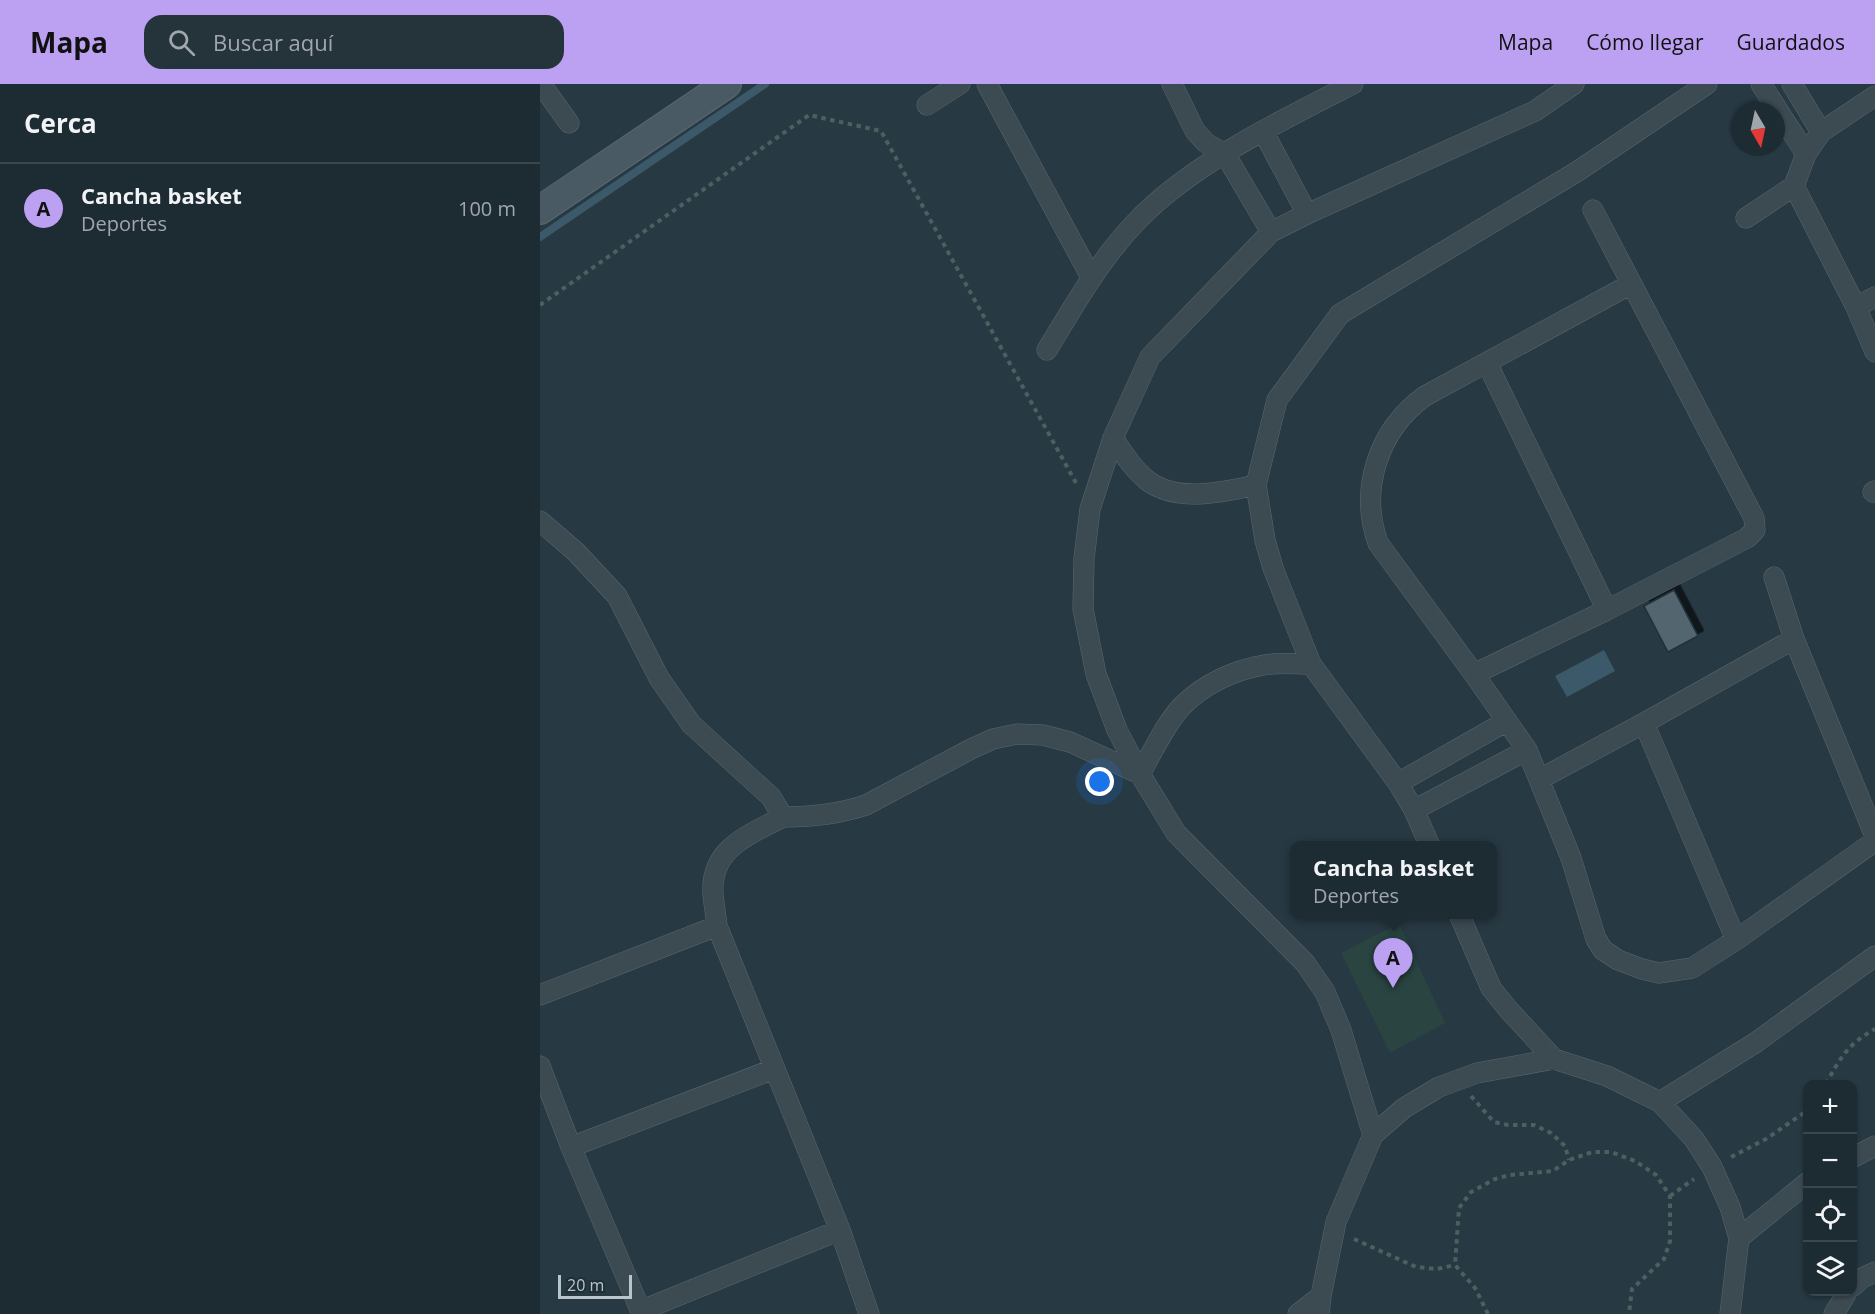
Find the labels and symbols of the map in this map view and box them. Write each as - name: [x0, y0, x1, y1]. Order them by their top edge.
- north arrow: [1731, 102, 1785, 156]
- your location: [1085, 767, 1114, 796]
- pin: A: [1374, 938, 1412, 988]
- scale bar: [558, 1272, 632, 1300]

